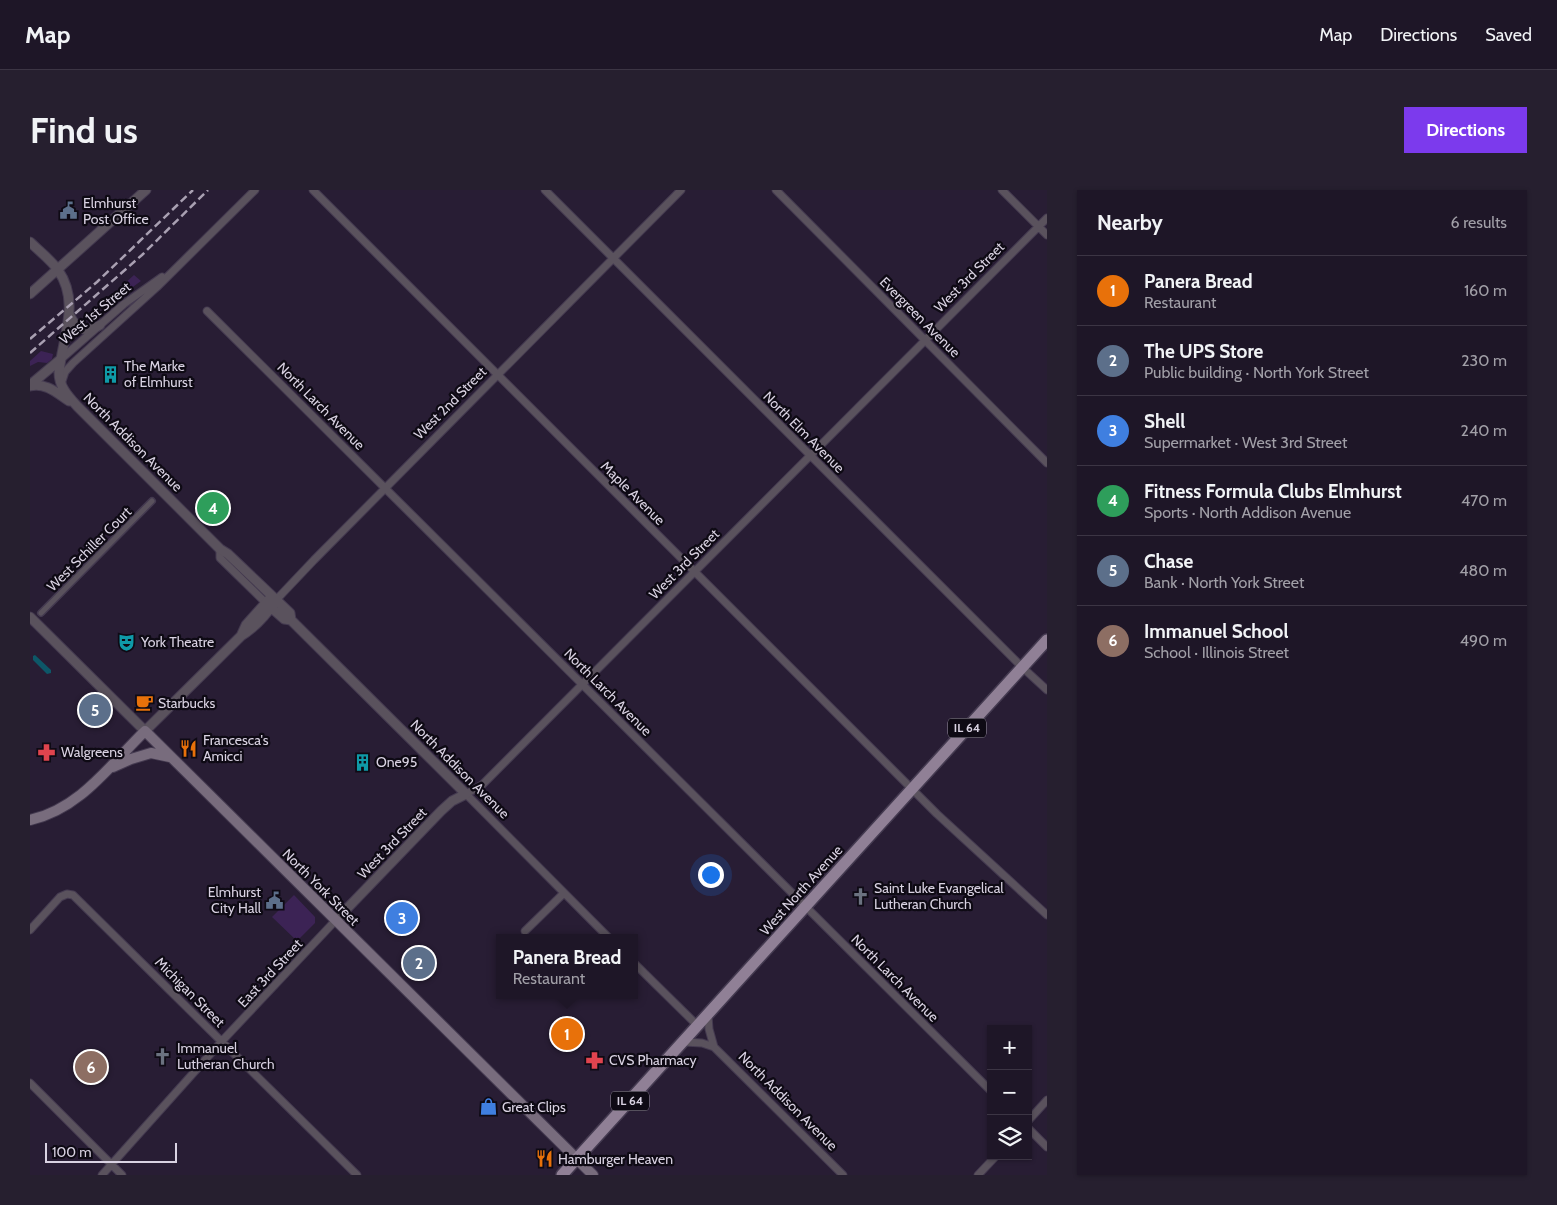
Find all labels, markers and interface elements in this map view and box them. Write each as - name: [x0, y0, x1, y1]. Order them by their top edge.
- text: Map: [25, 20, 71, 49]
- text: Map: [1319, 24, 1352, 46]
- text: Directions: [1380, 24, 1457, 46]
- text: Saved: [1485, 24, 1532, 46]
- button: Directions: [1404, 107, 1527, 153]
- text: Find us: [30, 109, 138, 152]
- place label: Elmhurst Post Office: [83, 194, 149, 228]
- public building icon: Elmhurst Post Office: [59, 201, 79, 221]
- text: Nearby: [1097, 210, 1163, 235]
- text: 6 results: [1451, 213, 1507, 232]
- street label: West 3rd Street: [930, 238, 1008, 316]
- text: Panera Bread: [1144, 270, 1253, 293]
- street label: Evergreen Avenue: [876, 273, 964, 361]
- street label: West 1st Street: [56, 278, 135, 348]
- text: 1: [1110, 281, 1116, 300]
- text: 160 m: [1464, 281, 1507, 300]
- text: Restaurant: [1144, 293, 1216, 312]
- text: The UPS Store: [1144, 340, 1263, 363]
- text: 2: [1109, 351, 1117, 370]
- text: 230 m: [1461, 351, 1507, 370]
- place label: The Marke of Elmhurst: [124, 357, 193, 391]
- street label: North Larch Avenue: [273, 358, 369, 454]
- street label: West 2nd Street: [410, 363, 490, 443]
- text: Public building · North York Street: [1144, 363, 1369, 382]
- building icon: The Marke of Elmhurst: [100, 364, 120, 384]
- street label: North Elm Avenue: [759, 387, 849, 477]
- street label: North Addison Avenue: [80, 389, 186, 495]
- text: Shell: [1144, 410, 1185, 433]
- text: 3: [1109, 421, 1117, 440]
- text: 240 m: [1461, 421, 1507, 440]
- text: Supermarket · West 3rd Street: [1144, 433, 1347, 452]
- street label: Maple Avenue: [597, 457, 669, 529]
- text: Fitness Formula Clubs Elmhurst: [1144, 480, 1402, 503]
- pin: 4: [197, 489, 229, 527]
- text: 4: [1108, 491, 1118, 510]
- text: 470 m: [1461, 491, 1507, 510]
- street label: West Schiller Court: [43, 503, 135, 595]
- text: Sports · North Addison Avenue: [1144, 503, 1351, 522]
- street label: West 3rd Street: [645, 525, 723, 603]
- text: Chase: [1144, 550, 1193, 573]
- text: 5: [1109, 561, 1117, 580]
- text: 480 m: [1459, 561, 1507, 580]
- text: Bank · North York Street: [1144, 573, 1304, 592]
- text: Immanuel School: [1144, 620, 1288, 643]
- text: 6: [1109, 631, 1118, 650]
- text: 490 m: [1460, 631, 1507, 650]
- theatre icon: York Theatre: [117, 632, 137, 652]
- place label: York Theatre: [140, 633, 214, 651]
- text: School · Illinois Street: [1144, 643, 1289, 662]
- street label: North Larch Avenue: [560, 644, 656, 740]
- pin: 5: [79, 691, 111, 729]
- cafe icon: Starbucks: [134, 693, 154, 713]
- place label: Starbucks: [158, 694, 216, 712]
- street label: North Addison Avenue: [407, 716, 513, 822]
- road number: IL 64: [948, 718, 986, 738]
- place label: Francesca's Amicci: [203, 731, 269, 765]
- restaurant icon: Francesca's Amicci: [179, 738, 199, 758]
- pharmacy icon: Walgreens: [37, 742, 57, 762]
- place label: Walgreens: [61, 743, 123, 761]
- building icon: One95: [352, 752, 372, 772]
- place label: One95: [376, 753, 417, 771]
- street label: West 3rd Street: [353, 803, 431, 882]
- street label: West North Avenue: [756, 841, 846, 939]
- street label: North York Street: [279, 845, 363, 929]
- your location: [698, 862, 724, 888]
- place label: Saint Luke Evangelical Lutheran Church: [874, 879, 1004, 913]
- place label: Elmhurst City Hall: [208, 883, 262, 917]
- church icon: Saint Luke Evangelical Lutheran Church: [850, 886, 870, 906]
- public building icon: Elmhurst City Hall: [265, 890, 285, 910]
- pin: 3: [386, 899, 418, 937]
- street label: North Larch Avenue: [847, 930, 943, 1026]
- popup: [496, 934, 638, 999]
- street label: East 3rd Street: [234, 935, 306, 1011]
- pin: 2: [403, 944, 435, 982]
- text: Panera Bread: [513, 946, 621, 969]
- street label: Michigan Street: [151, 953, 229, 1031]
- text: Restaurant: [513, 969, 585, 988]
- pin: 1: [551, 1015, 583, 1053]
- map controls: [987, 1025, 1032, 1160]
- button: +: [987, 1025, 1032, 1070]
- place label: Immanuel Lutheran Church: [177, 1039, 274, 1073]
- church icon: Immanuel Lutheran Church: [153, 1046, 173, 1066]
- pin: 6: [75, 1048, 107, 1086]
- street label: North Addison Avenue: [735, 1048, 841, 1154]
- pharmacy icon: CVS Pharmacy: [585, 1050, 605, 1070]
- place label: CVS Pharmacy: [609, 1051, 697, 1069]
- button: −: [987, 1070, 1032, 1115]
- road number: IL 64: [611, 1091, 649, 1110]
- shop icon: Great Clips: [478, 1097, 498, 1117]
- place label: Great Clips: [502, 1098, 566, 1116]
- button: layers: [987, 1115, 1032, 1160]
- scale bar: [45, 1140, 178, 1163]
- text: 100 m: [52, 1143, 92, 1161]
- restaurant icon: Hamburger Heaven: [534, 1149, 554, 1169]
- place label: Hamburger Heaven: [558, 1150, 673, 1168]

